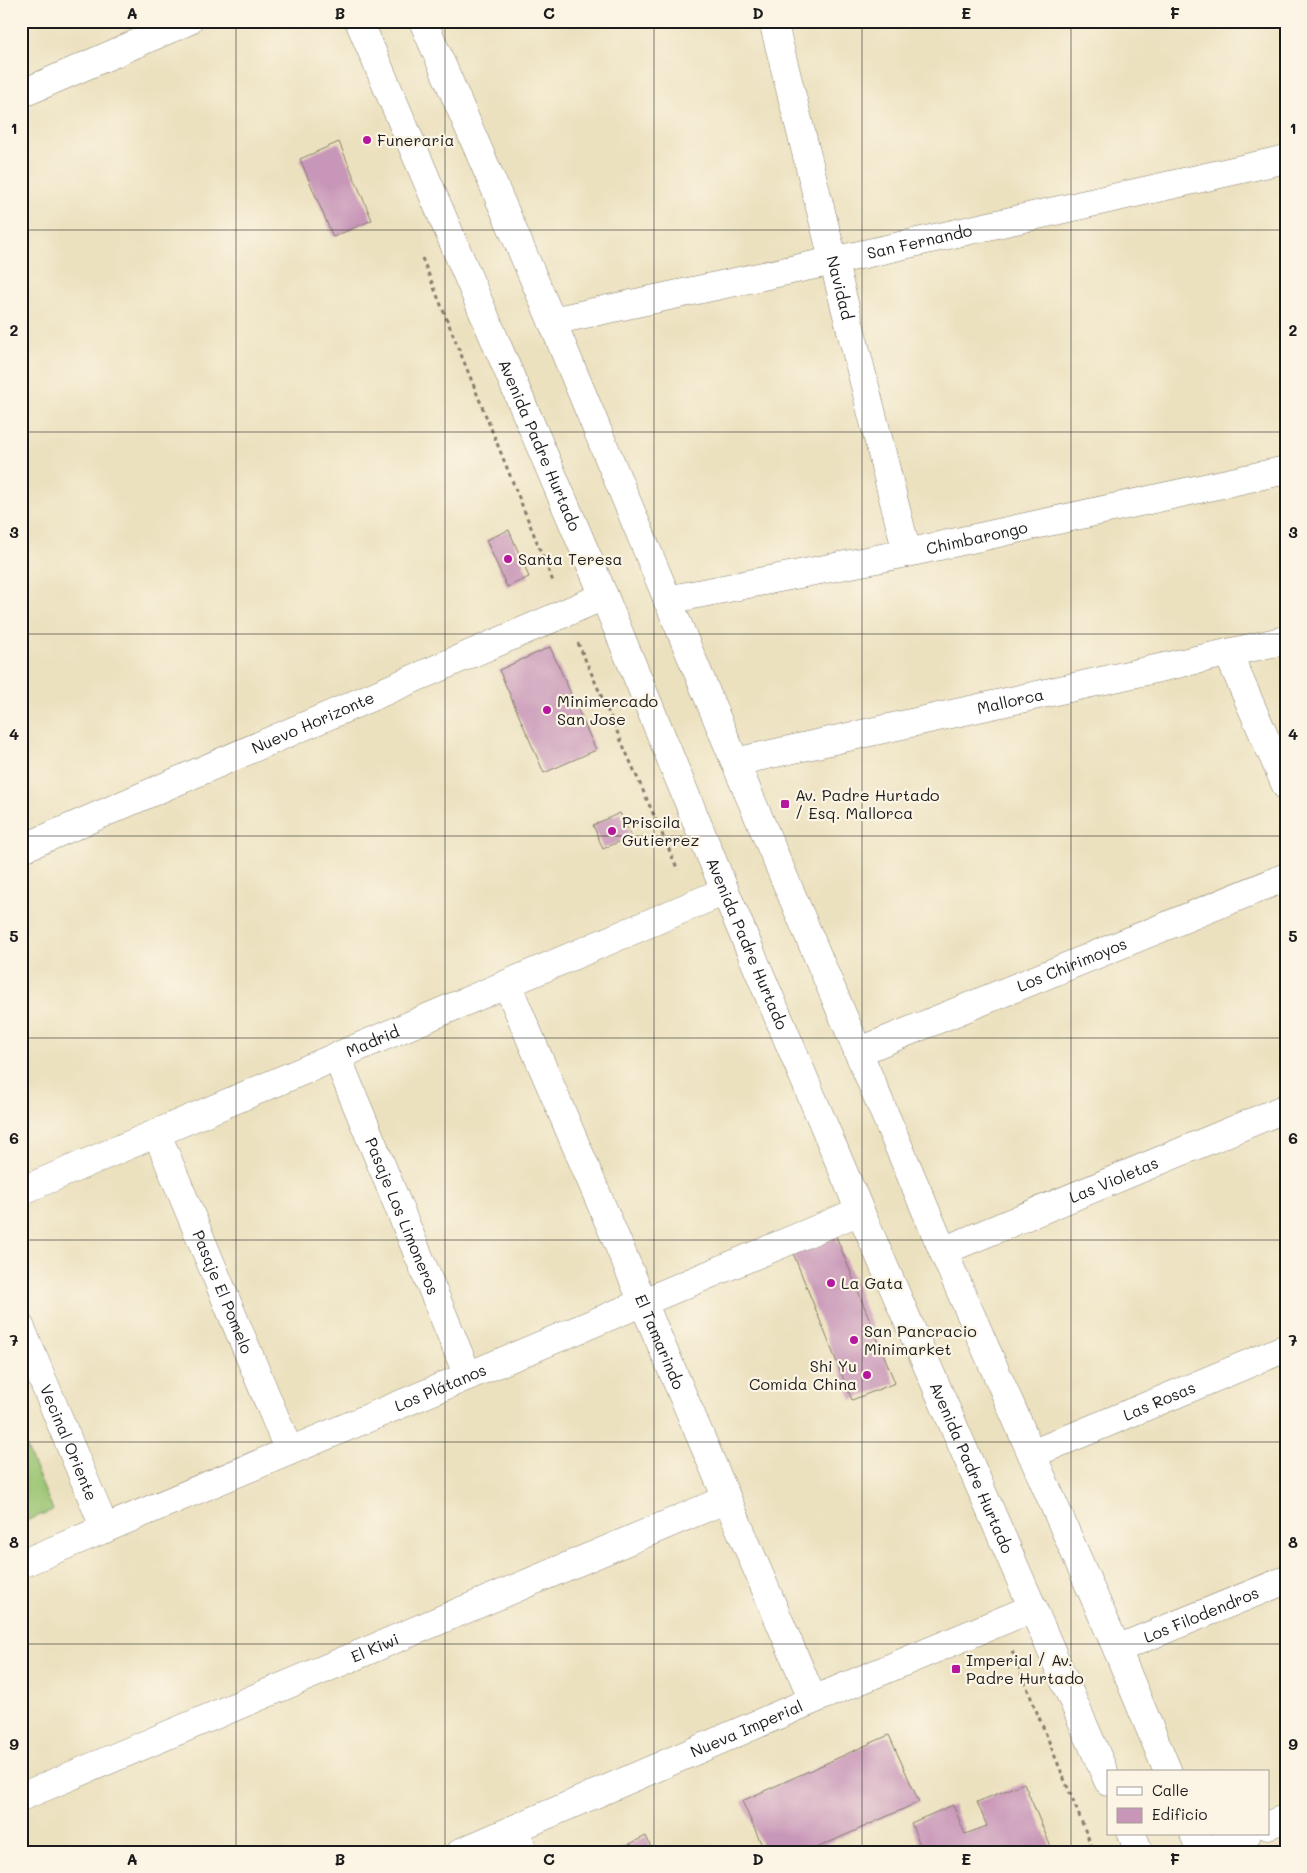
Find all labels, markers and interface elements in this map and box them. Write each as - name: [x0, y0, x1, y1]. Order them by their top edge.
- text: A: [126, 2, 138, 23]
- text: B: [335, 2, 345, 23]
- text: C: [543, 2, 555, 23]
- text: D: [752, 2, 764, 23]
- text: E: [961, 2, 971, 23]
- text: F: [1170, 2, 1180, 23]
- text: 1: [10, 117, 18, 138]
- text: 1: [1289, 117, 1297, 138]
- place label: Funeraria: [377, 129, 454, 150]
- marker: Funeraria: [361, 134, 373, 146]
- street label: San Fernando: [865, 219, 974, 263]
- street label: Navidad: [822, 253, 859, 322]
- text: 2: [10, 319, 19, 340]
- text: 2: [1289, 319, 1298, 340]
- street label: Avenida Padre Hurtado: [494, 356, 586, 534]
- street label: Chimbarongo: [924, 516, 1029, 559]
- text: 3: [9, 521, 19, 542]
- text: 3: [1288, 521, 1298, 542]
- place label: Santa Teresa: [518, 548, 622, 569]
- marker: Santa Teresa: [502, 553, 514, 565]
- street label: Mallorca: [975, 683, 1046, 718]
- street label: Nuevo Horizonte: [248, 686, 377, 758]
- place label: Minimercado San Jose: [557, 690, 658, 729]
- marker: Minimercado San Jose: [541, 704, 553, 716]
- text: 4: [9, 723, 19, 744]
- text: 4: [1288, 723, 1298, 744]
- place label: Av. Padre Hurtado / Esq. Mallorca: [795, 784, 940, 823]
- marker: Av. Padre Hurtado / Esq. Mallorca: [779, 798, 791, 810]
- place label: Priscila Gutierrez: [622, 811, 699, 850]
- marker: Priscila Gutierrez: [606, 825, 618, 837]
- street label: Avenida Padre Hurtado: [702, 854, 793, 1033]
- text: 5: [9, 925, 19, 946]
- text: 5: [1288, 925, 1298, 946]
- street label: Los Chirimoyos: [1013, 932, 1130, 996]
- street label: Madrid: [342, 1020, 402, 1061]
- text: 6: [9, 1127, 19, 1148]
- text: 6: [1288, 1127, 1298, 1148]
- street label: Pasaje Los Limoneros: [361, 1134, 445, 1298]
- street label: Las Violetas: [1066, 1151, 1161, 1207]
- street label: Pasaje El Pomelo: [188, 1227, 258, 1357]
- place label: La Gata: [841, 1272, 903, 1293]
- marker: La Gata: [825, 1277, 837, 1289]
- street label: El Tamarindo: [631, 1291, 690, 1392]
- place label: San Pancracio Minimarket: [864, 1320, 977, 1359]
- text: 7: [10, 1329, 19, 1350]
- text: 7: [1289, 1329, 1298, 1350]
- marker: San Pancracio Minimarket: [848, 1334, 860, 1346]
- place label: Shi Yu Comida China: [749, 1355, 857, 1394]
- street label: Los Plátanos: [391, 1358, 489, 1416]
- marker: Shi Yu Comida China: [861, 1369, 873, 1381]
- street label: Las Rosas: [1120, 1376, 1199, 1425]
- street label: Avenida Padre Hurtado: [926, 1378, 1019, 1556]
- street label: Vecinal Oriente: [36, 1381, 103, 1503]
- text: 8: [9, 1531, 19, 1552]
- text: 8: [1288, 1531, 1298, 1552]
- street label: Los Filodendros: [1140, 1581, 1262, 1647]
- street label: El Kiwi: [347, 1628, 402, 1667]
- place label: Imperial / Av. Padre Hurtado: [966, 1649, 1084, 1688]
- marker: Imperial / Av. Padre Hurtado: [950, 1663, 962, 1675]
- street label: Nueva Imperial: [687, 1695, 806, 1762]
- text: 9: [9, 1733, 19, 1754]
- text: 9: [1288, 1733, 1298, 1754]
- legend: [1107, 1770, 1270, 1836]
- text: Calle: [1152, 1780, 1189, 1800]
- text: Edificio: [1152, 1804, 1208, 1824]
- text: A: [126, 1848, 138, 1869]
- text: B: [335, 1848, 345, 1869]
- text: C: [543, 1848, 555, 1869]
- text: D: [752, 1848, 764, 1869]
- text: E: [961, 1848, 971, 1869]
- text: F: [1170, 1848, 1180, 1869]

